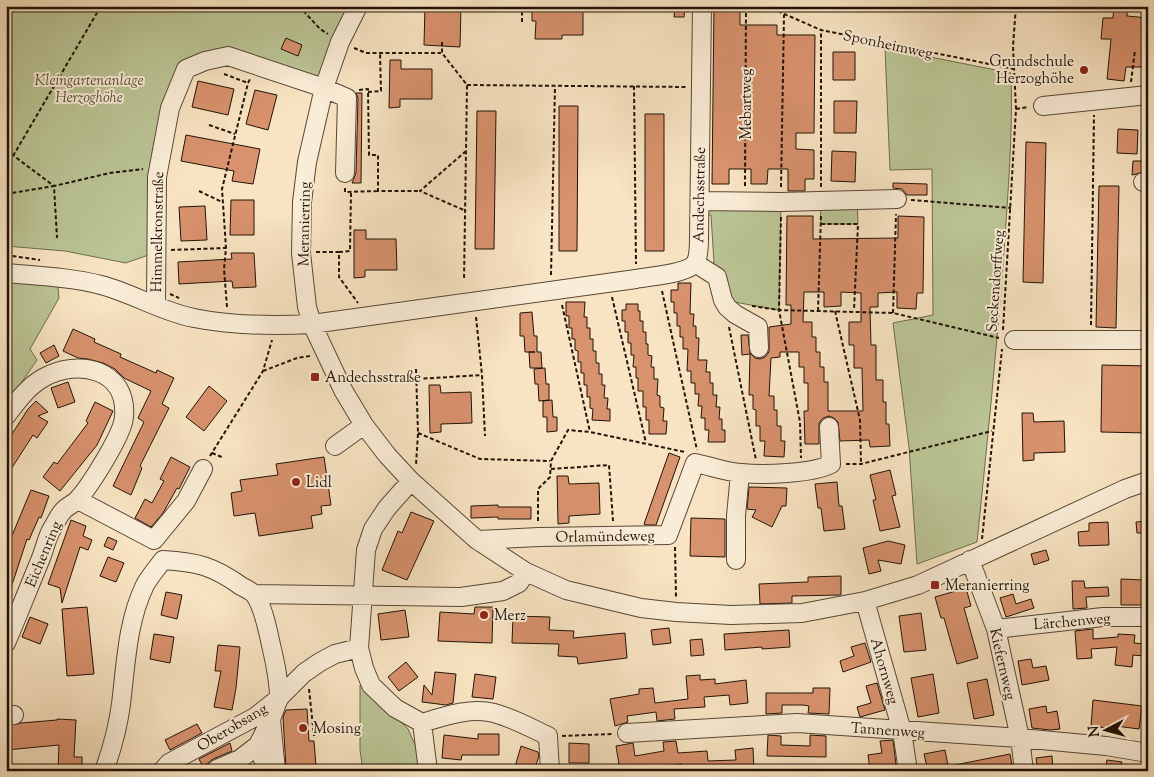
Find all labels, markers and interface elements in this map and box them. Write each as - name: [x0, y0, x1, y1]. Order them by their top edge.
- street label: Sponheimweg: [841, 26, 935, 65]
- place label: Grundschule Herzoghöhe: [989, 52, 1074, 90]
- marker: Grundschule Herzoghöhe: [1078, 64, 1090, 76]
- street label: Mebartweg: [737, 68, 758, 140]
- park label: Kleingartenanlage Herzoghöhe: [35, 71, 143, 109]
- street label: Andechsstraße: [689, 147, 712, 243]
- street label: Himmelkronstraße: [147, 171, 170, 293]
- street label: Meranierring: [294, 182, 317, 267]
- street label: Seckendorffweg: [982, 229, 1011, 333]
- place label: Andechsstraße: [325, 368, 421, 389]
- marker: Andechsstraße: [309, 371, 321, 383]
- place label: Lidl: [306, 473, 332, 494]
- marker: Lidl: [290, 476, 302, 488]
- street label: Eichenring: [21, 518, 68, 591]
- street label: Orlamündeweg: [555, 526, 655, 549]
- place label: Meranierring: [945, 576, 1030, 597]
- marker: Meranierring: [929, 579, 941, 591]
- place label: Merz: [494, 606, 526, 627]
- marker: Merz: [478, 609, 490, 621]
- street label: Lärchenweg: [1033, 609, 1112, 636]
- street label: Kiefernweg: [983, 626, 1020, 702]
- street label: Ahornweg: [864, 636, 903, 707]
- street label: Oberobsang: [194, 699, 272, 758]
- north arrow: [1082, 704, 1132, 754]
- street label: Tannenweg: [850, 718, 926, 745]
- place label: Mosing: [313, 719, 361, 740]
- marker: Mosing: [297, 722, 309, 734]
- text: N: [1085, 725, 1106, 738]

